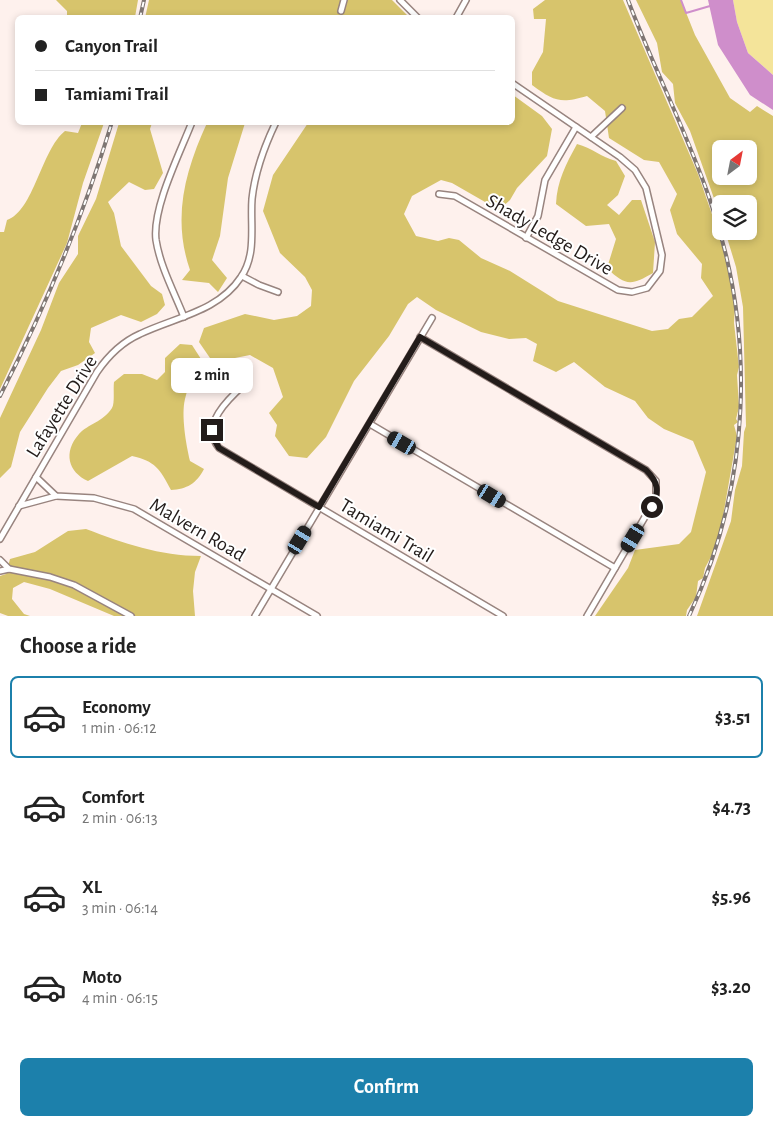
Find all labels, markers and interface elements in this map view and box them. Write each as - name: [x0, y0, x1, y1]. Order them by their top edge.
- text: Canyon Trail: [65, 37, 158, 56]
- text: Tamiami Trail: [65, 85, 169, 104]
- north arrow: [712, 140, 758, 185]
- map controls: [712, 140, 757, 240]
- street label: Shady Ledge Drive: [483, 191, 616, 279]
- button: layers: [712, 195, 757, 240]
- street label: Lafayette Drive: [23, 352, 101, 461]
- callout: 2 min: [171, 358, 253, 392]
- text: 2 min: [194, 367, 230, 383]
- route end: [201, 419, 223, 441]
- car: [385, 429, 418, 457]
- car: [475, 482, 508, 510]
- street label: Malvern Road: [146, 494, 249, 565]
- street label: Tamiami Trail: [336, 495, 437, 567]
- route start: [641, 496, 663, 518]
- car: [618, 521, 647, 555]
- car: [285, 523, 314, 557]
- text: Choose a ride: [20, 635, 136, 657]
- icon: car: [22, 695, 67, 740]
- text: Economy: [82, 698, 151, 717]
- text: $3.51: [715, 708, 751, 727]
- text: 1 min · 06:12: [82, 720, 156, 736]
- icon: car: [22, 785, 67, 830]
- text: Comfort: [82, 788, 144, 807]
- text: $4.73: [712, 798, 751, 817]
- text: 2 min · 06:13: [82, 810, 158, 826]
- icon: car: [22, 875, 67, 920]
- text: XL: [82, 878, 102, 897]
- text: $5.96: [712, 888, 751, 907]
- text: 3 min · 06:14: [82, 900, 158, 916]
- icon: car: [22, 965, 67, 1010]
- text: Moto: [82, 968, 122, 987]
- text: $3.20: [711, 978, 751, 997]
- text: 4 min · 06:15: [82, 990, 158, 1006]
- button: Confirm: [20, 1058, 753, 1116]

